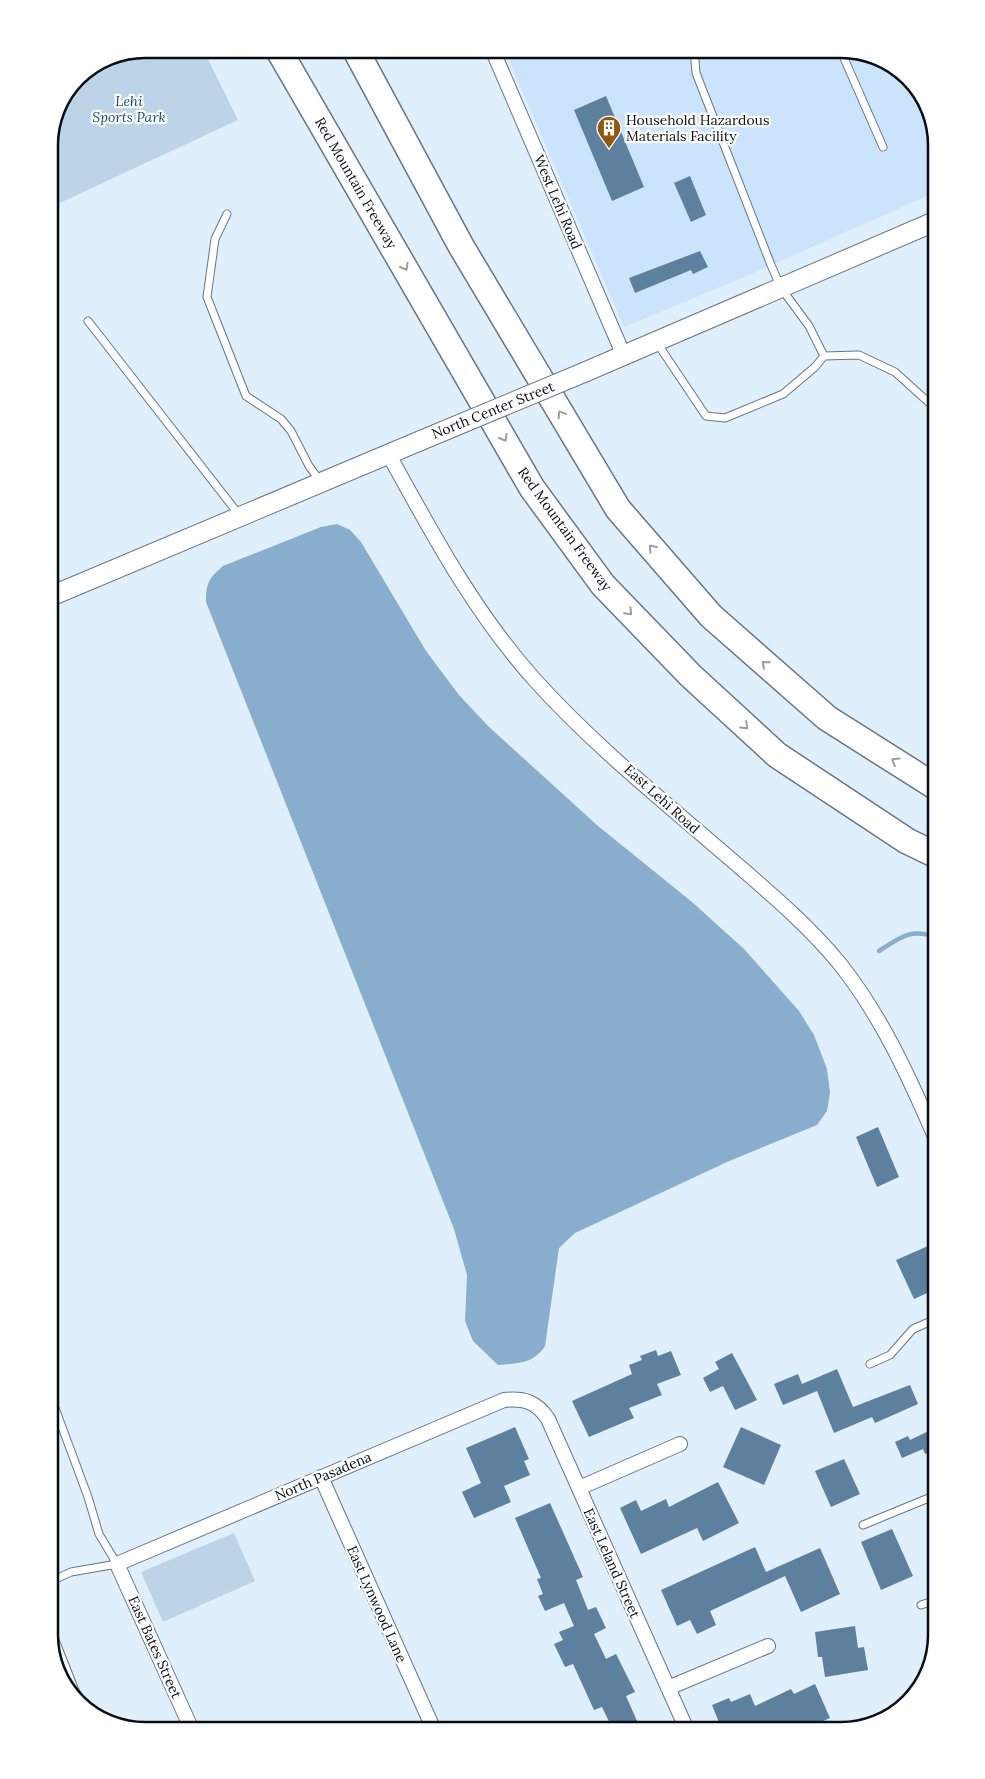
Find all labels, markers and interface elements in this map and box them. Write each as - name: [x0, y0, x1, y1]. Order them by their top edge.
- park label: Lehi Sports Park: [92, 92, 166, 126]
- place label: Household Hazardous Materials Facility: [626, 111, 769, 145]
- street label: Red Mountain Freeway: [311, 114, 401, 252]
- building icon: Household Hazardous Materials Facility: [596, 115, 622, 149]
- street label: West Lehi Road: [530, 152, 586, 252]
- one-way arrow: [398, 262, 408, 271]
- street label: North Center Street: [429, 377, 557, 443]
- one-way arrow: [558, 410, 568, 419]
- one-way arrow: [497, 433, 507, 442]
- street label: Red Mountain Freeway: [514, 464, 616, 595]
- one-way arrow: [649, 545, 658, 554]
- one-way arrow: [623, 606, 632, 615]
- one-way arrow: [762, 660, 771, 669]
- one-way arrow: [739, 720, 748, 729]
- one-way arrow: [892, 758, 901, 767]
- street label: East Lehi Road: [620, 760, 704, 838]
- street label: North Pasadena: [272, 1448, 374, 1504]
- street label: East Leland Street: [580, 1505, 645, 1621]
- street label: East Lynwood Lane: [343, 1543, 411, 1666]
- street label: East Bates Street: [124, 1593, 186, 1702]

